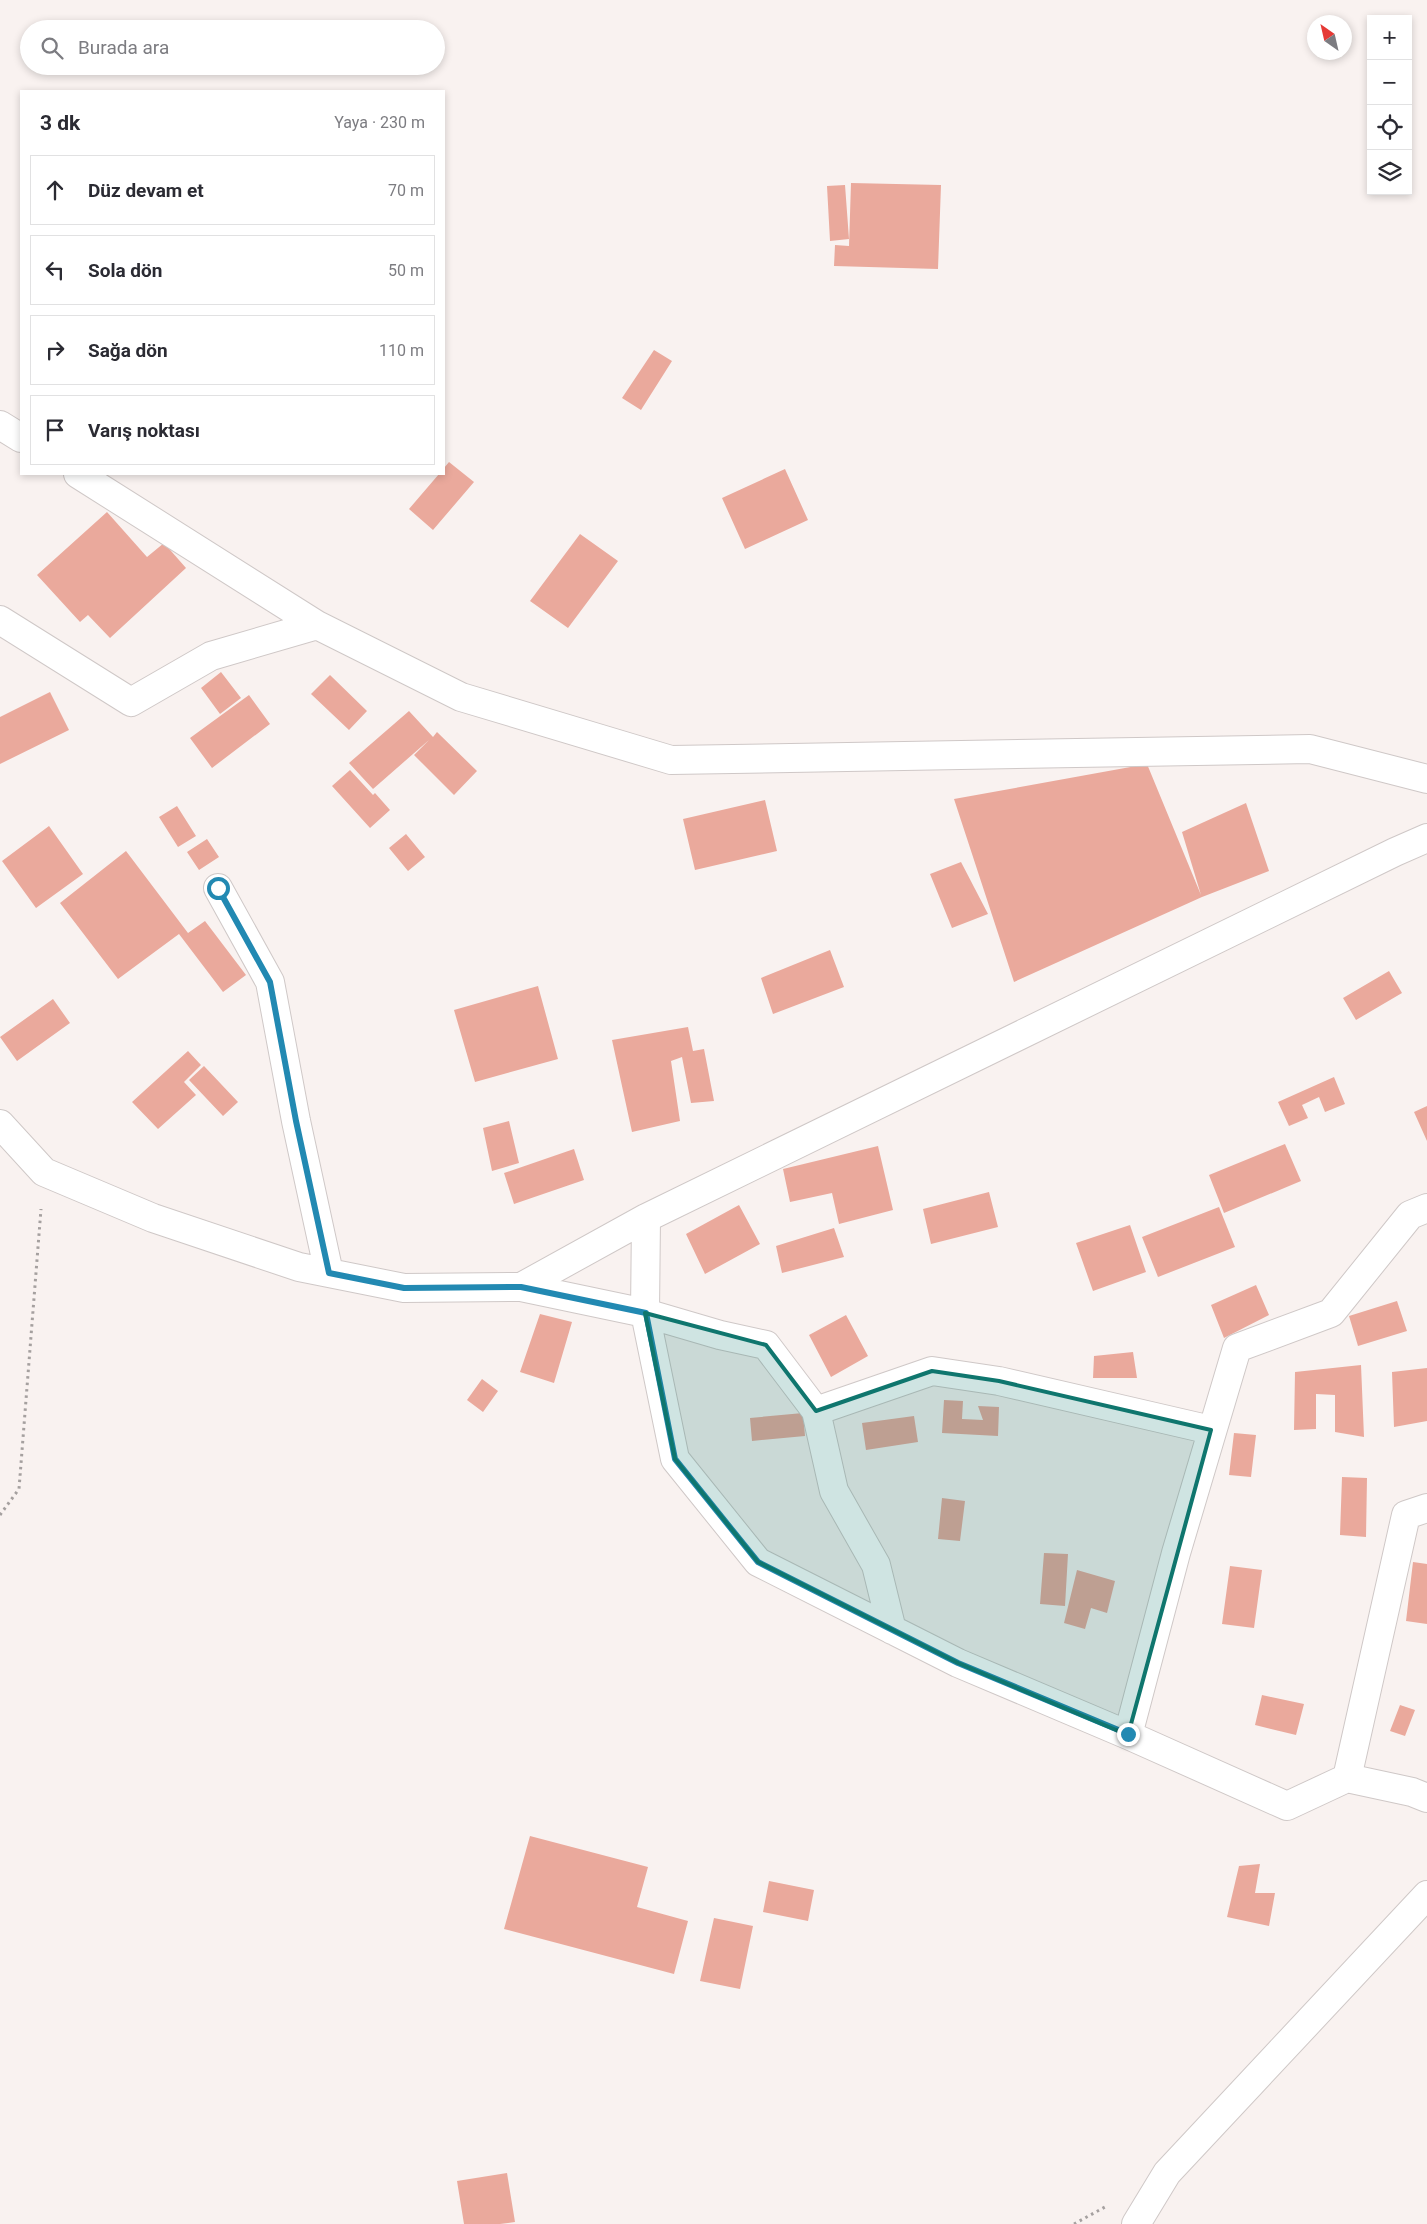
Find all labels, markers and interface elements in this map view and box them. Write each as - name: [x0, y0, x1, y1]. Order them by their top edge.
- north arrow: [1307, 15, 1352, 60]
- map controls: [1367, 15, 1412, 195]
- button: +: [1367, 15, 1412, 60]
- search box: [20, 20, 445, 75]
- icon: search: [38, 34, 66, 62]
- text: Burada ara: [78, 36, 169, 59]
- button: −: [1367, 60, 1412, 105]
- button: locate: [1367, 105, 1412, 150]
- text: 3 dk: [40, 111, 80, 135]
- text: Yaya · 230 m: [334, 113, 425, 132]
- button: layers: [1367, 150, 1412, 195]
- icon: ahead: [41, 176, 69, 204]
- text: Düz devam et: [88, 179, 204, 202]
- text: 70 m: [388, 181, 424, 200]
- icon: left: [41, 256, 69, 284]
- text: Sola dön: [88, 259, 162, 282]
- text: 50 m: [388, 261, 424, 280]
- icon: right: [41, 336, 69, 364]
- text: Sağa dön: [88, 339, 168, 362]
- text: 110 m: [379, 341, 424, 360]
- icon: arrive: [41, 416, 69, 444]
- text: Varış noktası: [88, 419, 200, 442]
- route start: [207, 877, 230, 900]
- route end: [1117, 1723, 1140, 1746]

